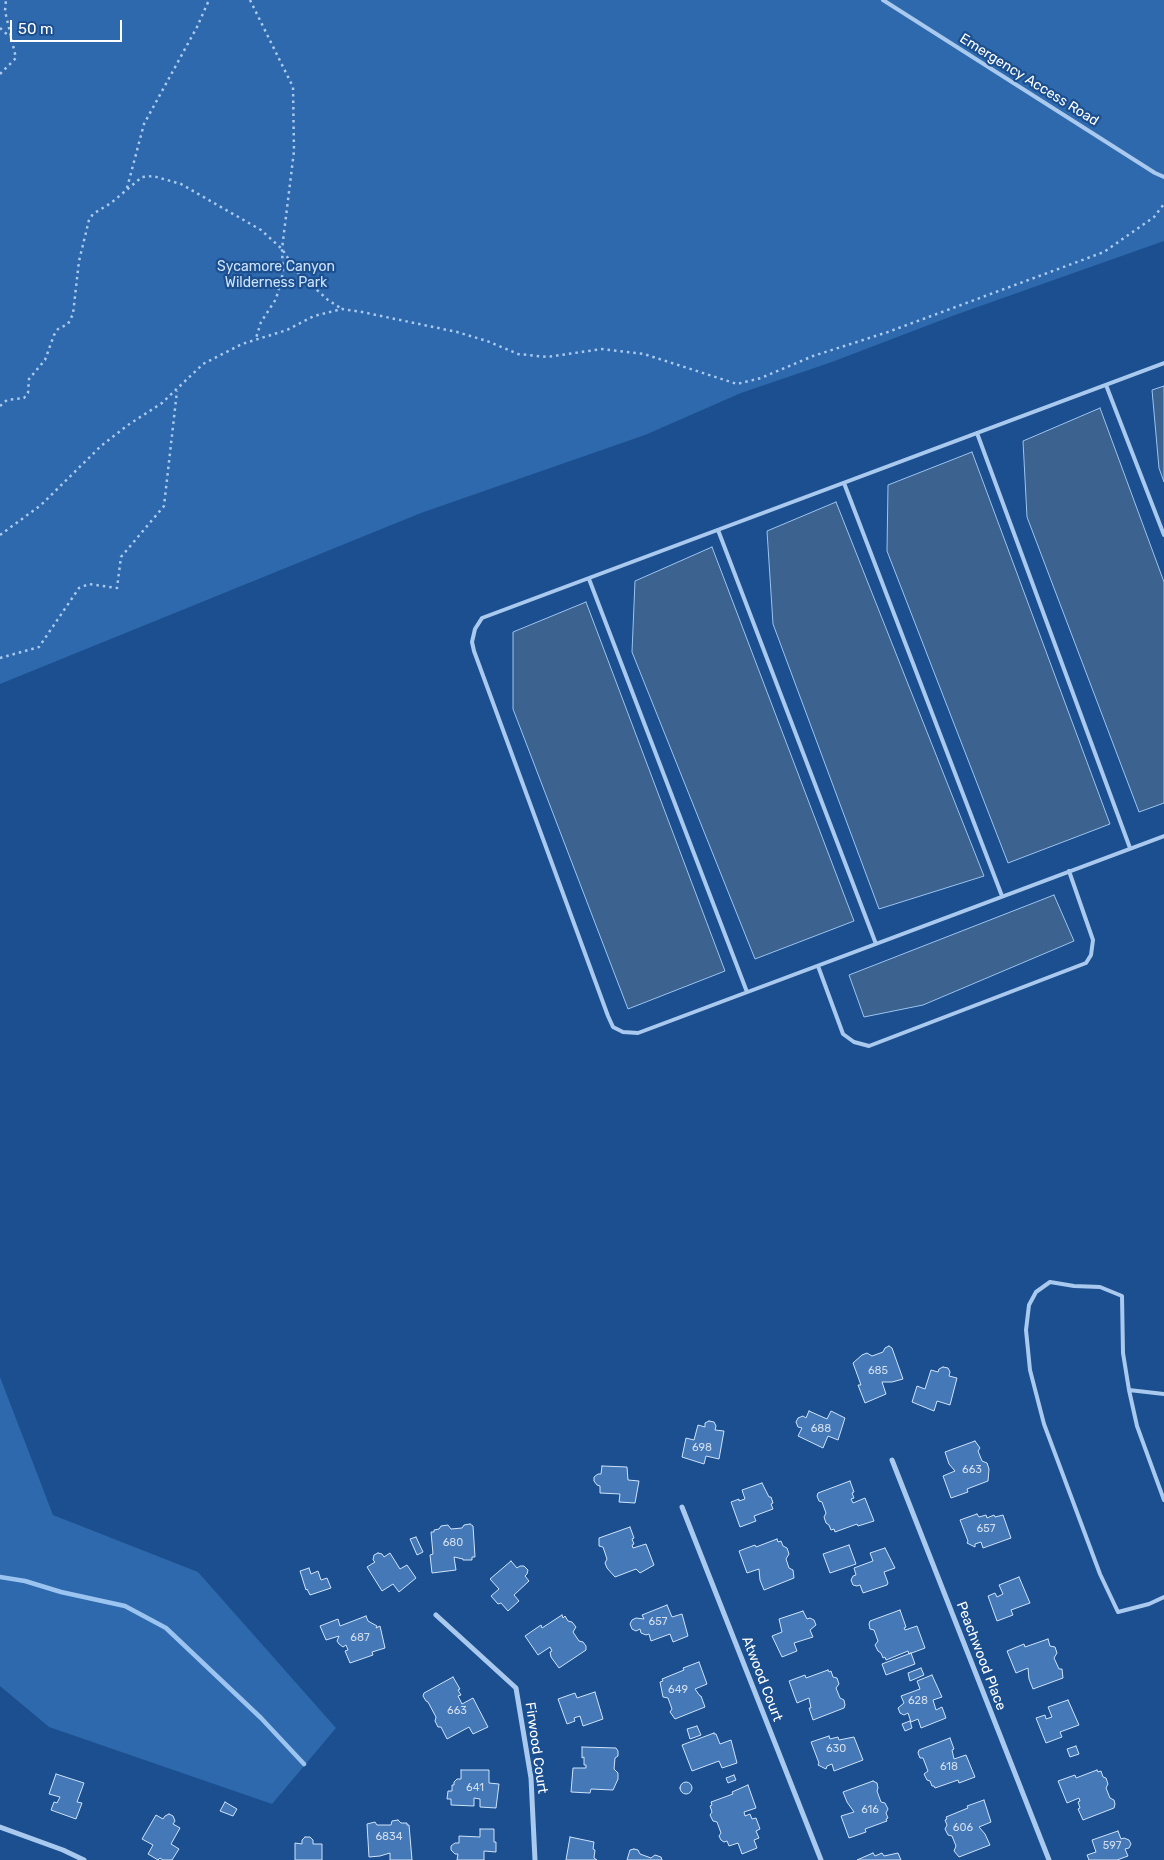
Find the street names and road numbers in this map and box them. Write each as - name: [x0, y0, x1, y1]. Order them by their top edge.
- street label: Emergency Access Road: [956, 30, 1102, 130]
- street label: Peachwood Place: [953, 1599, 1009, 1713]
- street label: Atwood Court: [738, 1634, 786, 1724]
- street label: Firwood Court: [521, 1701, 551, 1795]

